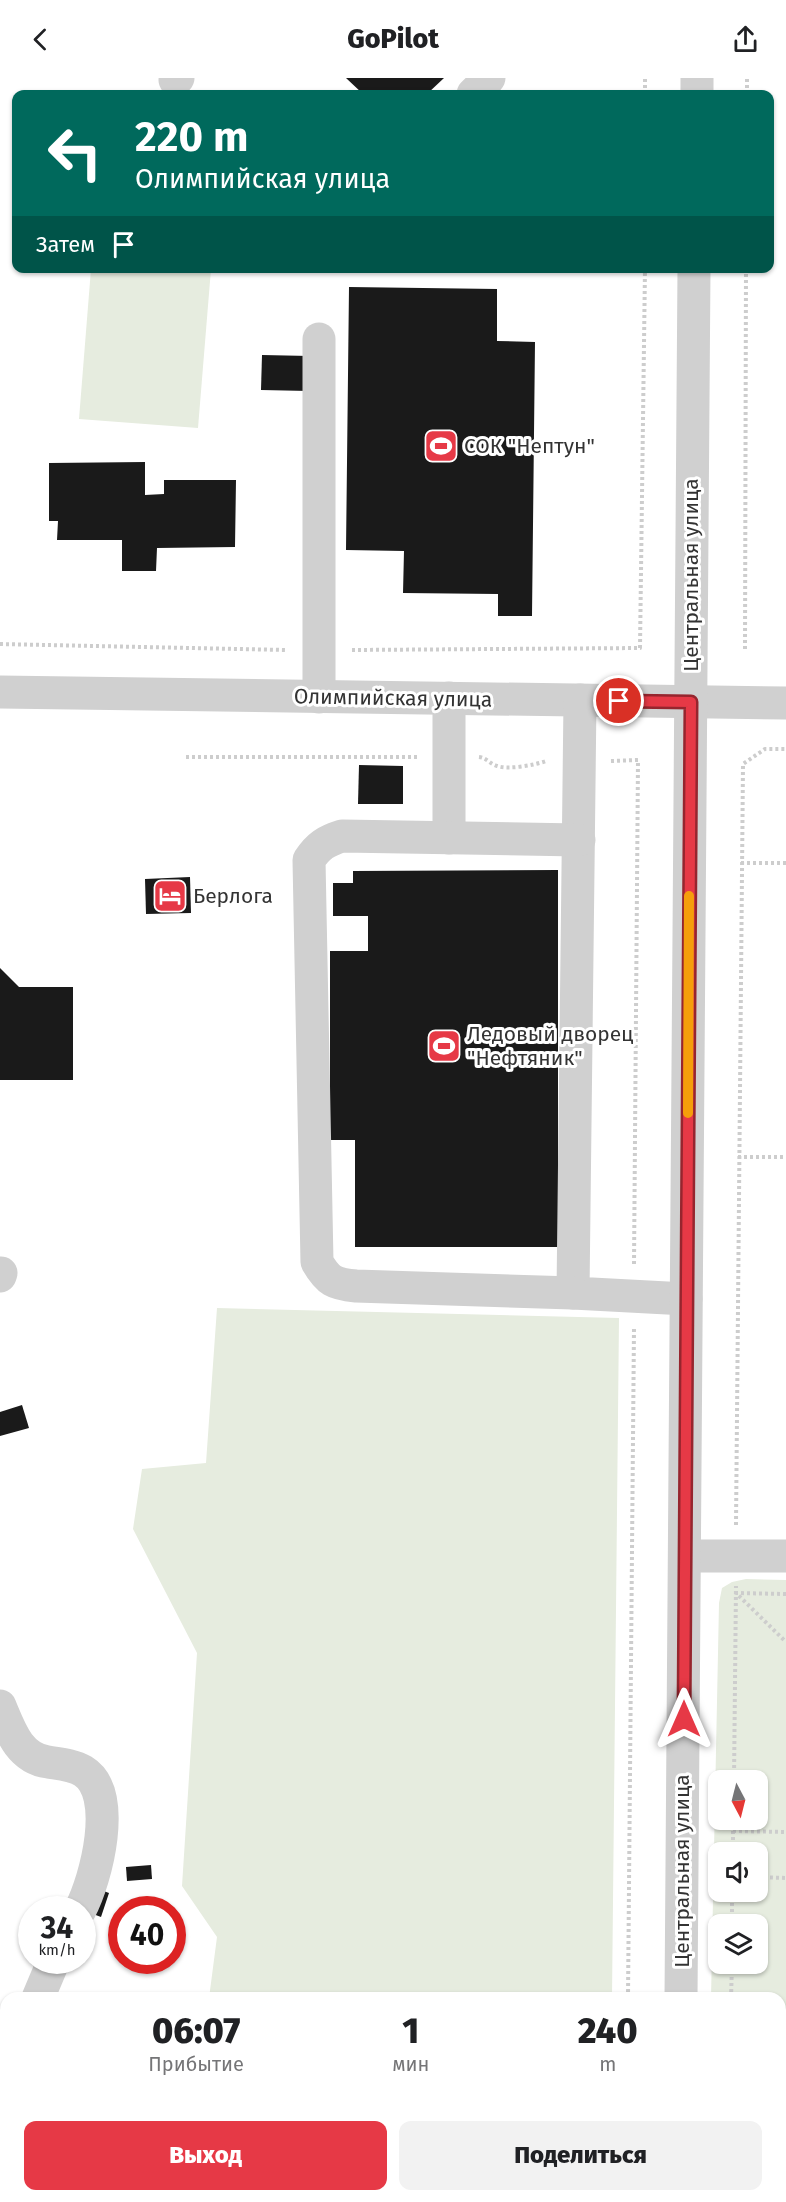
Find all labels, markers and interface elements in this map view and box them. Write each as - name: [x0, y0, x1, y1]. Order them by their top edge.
- icon: back: [24, 23, 57, 56]
- text: GoPilot: [347, 23, 439, 55]
- icon: share: [729, 23, 762, 56]
- text: 220 m: [135, 112, 248, 162]
- icon: left: [36, 114, 114, 192]
- text: Олимпийская улица: [135, 163, 390, 195]
- icon: arrive: [107, 228, 140, 261]
- text: Затем: [36, 231, 95, 258]
- sports icon: СОК "Нептун": [423, 428, 459, 464]
- place label: СОК "Нептун": [464, 433, 595, 459]
- street label: Центральная улица: [678, 478, 704, 672]
- pin: [593, 675, 644, 726]
- street label: Олимпийская улица: [294, 683, 492, 713]
- icon: arrive: [602, 684, 635, 717]
- hotel icon: Берлога: [152, 878, 188, 914]
- place label: Берлога: [193, 883, 273, 909]
- place label: Ледовый дворец "Нефтяник": [467, 1021, 633, 1071]
- sports icon: Ледовый дворец "Нефтяник": [426, 1028, 462, 1064]
- position arrow: [652, 1687, 716, 1751]
- north arrow: [708, 1770, 768, 1830]
- map controls: [708, 1770, 768, 1974]
- street label: Центральная улица: [669, 1774, 695, 1968]
- button: sound: [708, 1842, 768, 1902]
- speed limit sign: 40: [108, 1896, 186, 1974]
- text: 34: [41, 1910, 73, 1946]
- button: layers: [708, 1914, 768, 1974]
- text: km/h: [38, 1941, 76, 1959]
- text: 06:07: [152, 2009, 240, 2053]
- text: 1: [402, 2009, 419, 2053]
- text: 240: [578, 2009, 638, 2053]
- text: Прибытие: [148, 2052, 244, 2076]
- text: мин: [392, 2052, 429, 2076]
- text: m: [599, 2052, 616, 2076]
- button: Выход: [24, 2121, 387, 2190]
- button: Поделиться: [399, 2121, 762, 2190]

